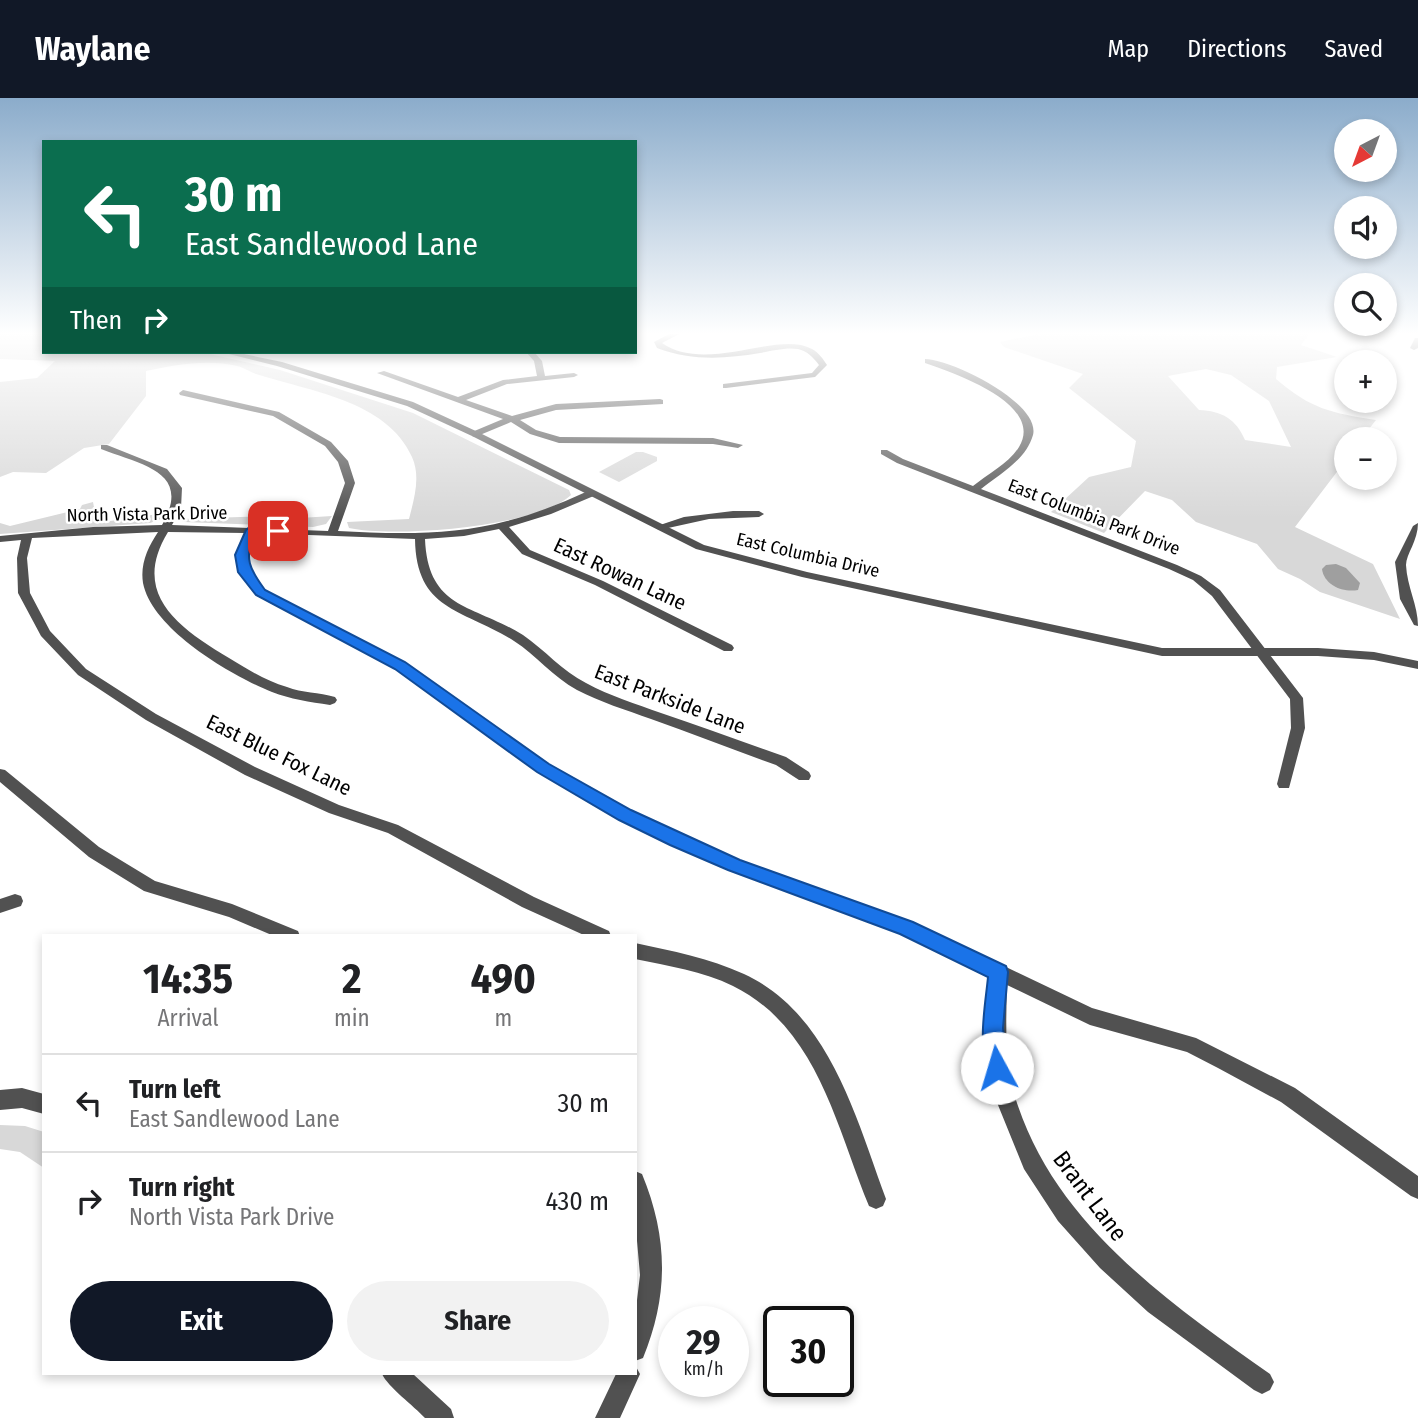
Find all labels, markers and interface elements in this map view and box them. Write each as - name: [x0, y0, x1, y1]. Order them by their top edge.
- text: Waylane: [35, 29, 150, 69]
- text: Map: [1108, 35, 1149, 63]
- text: Directions: [1187, 35, 1286, 63]
- text: Saved: [1324, 35, 1383, 63]
- north arrow: [1334, 119, 1396, 182]
- map controls: [1334, 119, 1397, 490]
- text: 30 m: [185, 165, 283, 224]
- icon: left: [70, 168, 161, 259]
- button: sound: [1334, 196, 1397, 259]
- text: East Sandlewood Lane: [185, 225, 478, 263]
- button: search: [1334, 273, 1397, 336]
- icon: right: [136, 301, 174, 339]
- text: Then: [70, 305, 122, 336]
- button: +: [1334, 350, 1397, 413]
- button: −: [1334, 427, 1397, 490]
- street label: East Columbia Park Drive: [1005, 474, 1183, 560]
- pin: [248, 501, 308, 561]
- street label: North Vista Park Drive: [66, 502, 228, 526]
- icon: arrive: [259, 512, 297, 550]
- street label: East Columbia Drive: [734, 528, 882, 582]
- street label: East Rowan Lane: [550, 532, 690, 616]
- street label: East Parkside Lane: [591, 658, 749, 740]
- street label: East Blue Fox Lane: [202, 709, 356, 801]
- text: 14:35: [143, 954, 233, 1004]
- text: 2: [342, 954, 362, 1004]
- text: 490: [471, 954, 536, 1004]
- text: Arrival: [158, 1004, 219, 1032]
- text: min: [334, 1004, 370, 1032]
- text: m: [494, 1004, 512, 1032]
- position arrow: [960, 1031, 1034, 1105]
- text: Turn left: [129, 1074, 221, 1105]
- icon: left: [70, 1084, 108, 1122]
- text: 30 m: [558, 1088, 609, 1119]
- text: East Sandlewood Lane: [129, 1105, 340, 1133]
- street label: Brant Lane: [1047, 1145, 1133, 1247]
- text: Turn right: [129, 1172, 235, 1203]
- icon: right: [70, 1182, 108, 1220]
- text: 430 m: [545, 1186, 609, 1217]
- text: North Vista Park Drive: [129, 1203, 334, 1231]
- button: Exit: [70, 1281, 333, 1361]
- button: Share: [347, 1281, 609, 1361]
- speed limit sign: 30: [763, 1306, 854, 1397]
- text: 29: [686, 1321, 721, 1363]
- text: km/h: [683, 1358, 724, 1380]

